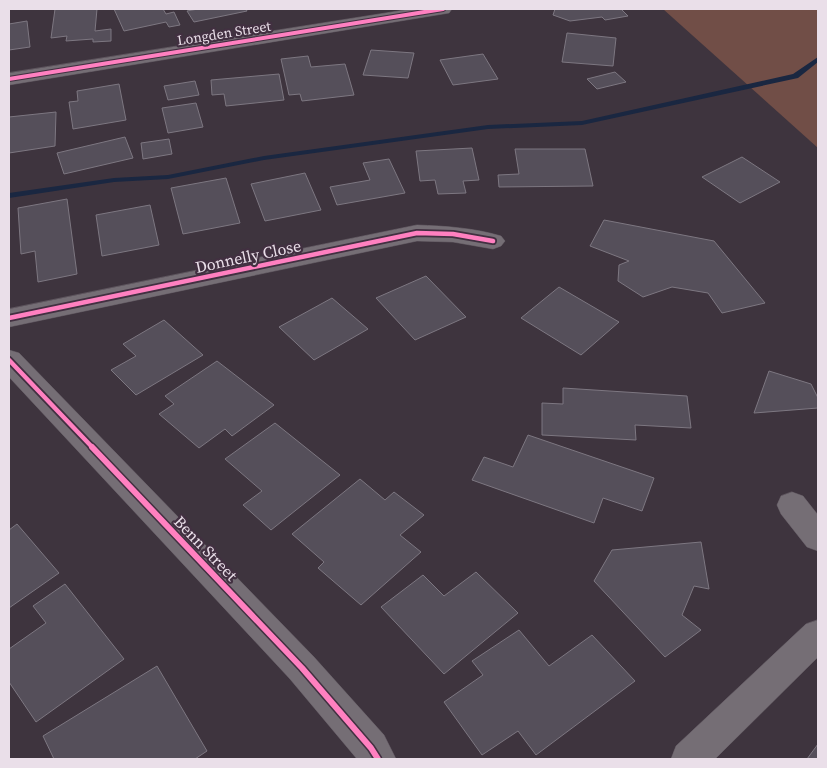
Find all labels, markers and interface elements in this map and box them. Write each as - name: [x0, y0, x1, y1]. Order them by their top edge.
- street label: Longden Street: [176, 16, 273, 50]
- street label: Donnelly Close: [193, 234, 303, 278]
- street label: Benn Street: [169, 511, 243, 586]

